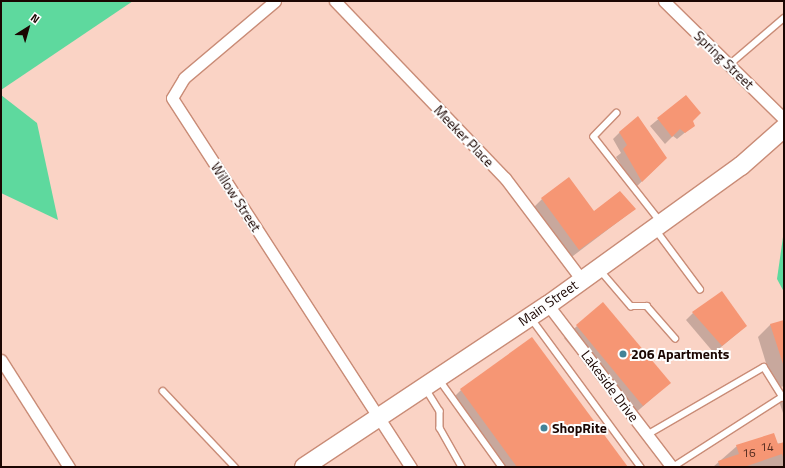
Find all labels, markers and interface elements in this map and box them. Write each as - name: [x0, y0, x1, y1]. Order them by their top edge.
- north arrow: [8, 8, 48, 48]
- text: N: [27, 10, 43, 27]
- street label: Spring Street: [691, 27, 757, 93]
- street label: Meeker Place: [431, 102, 497, 170]
- street label: Willow Street: [207, 159, 265, 235]
- street label: Main Street: [515, 276, 581, 330]
- place label: 206 Apartments: [631, 346, 729, 362]
- street label: Lakeside Drive: [578, 347, 642, 425]
- marker: 206 Apartments: [618, 349, 628, 359]
- place label: ShopRite: [552, 420, 607, 436]
- marker: ShopRite: [539, 423, 549, 433]
- house number: 14: [760, 440, 774, 454]
- house number: 16: [742, 446, 756, 460]

